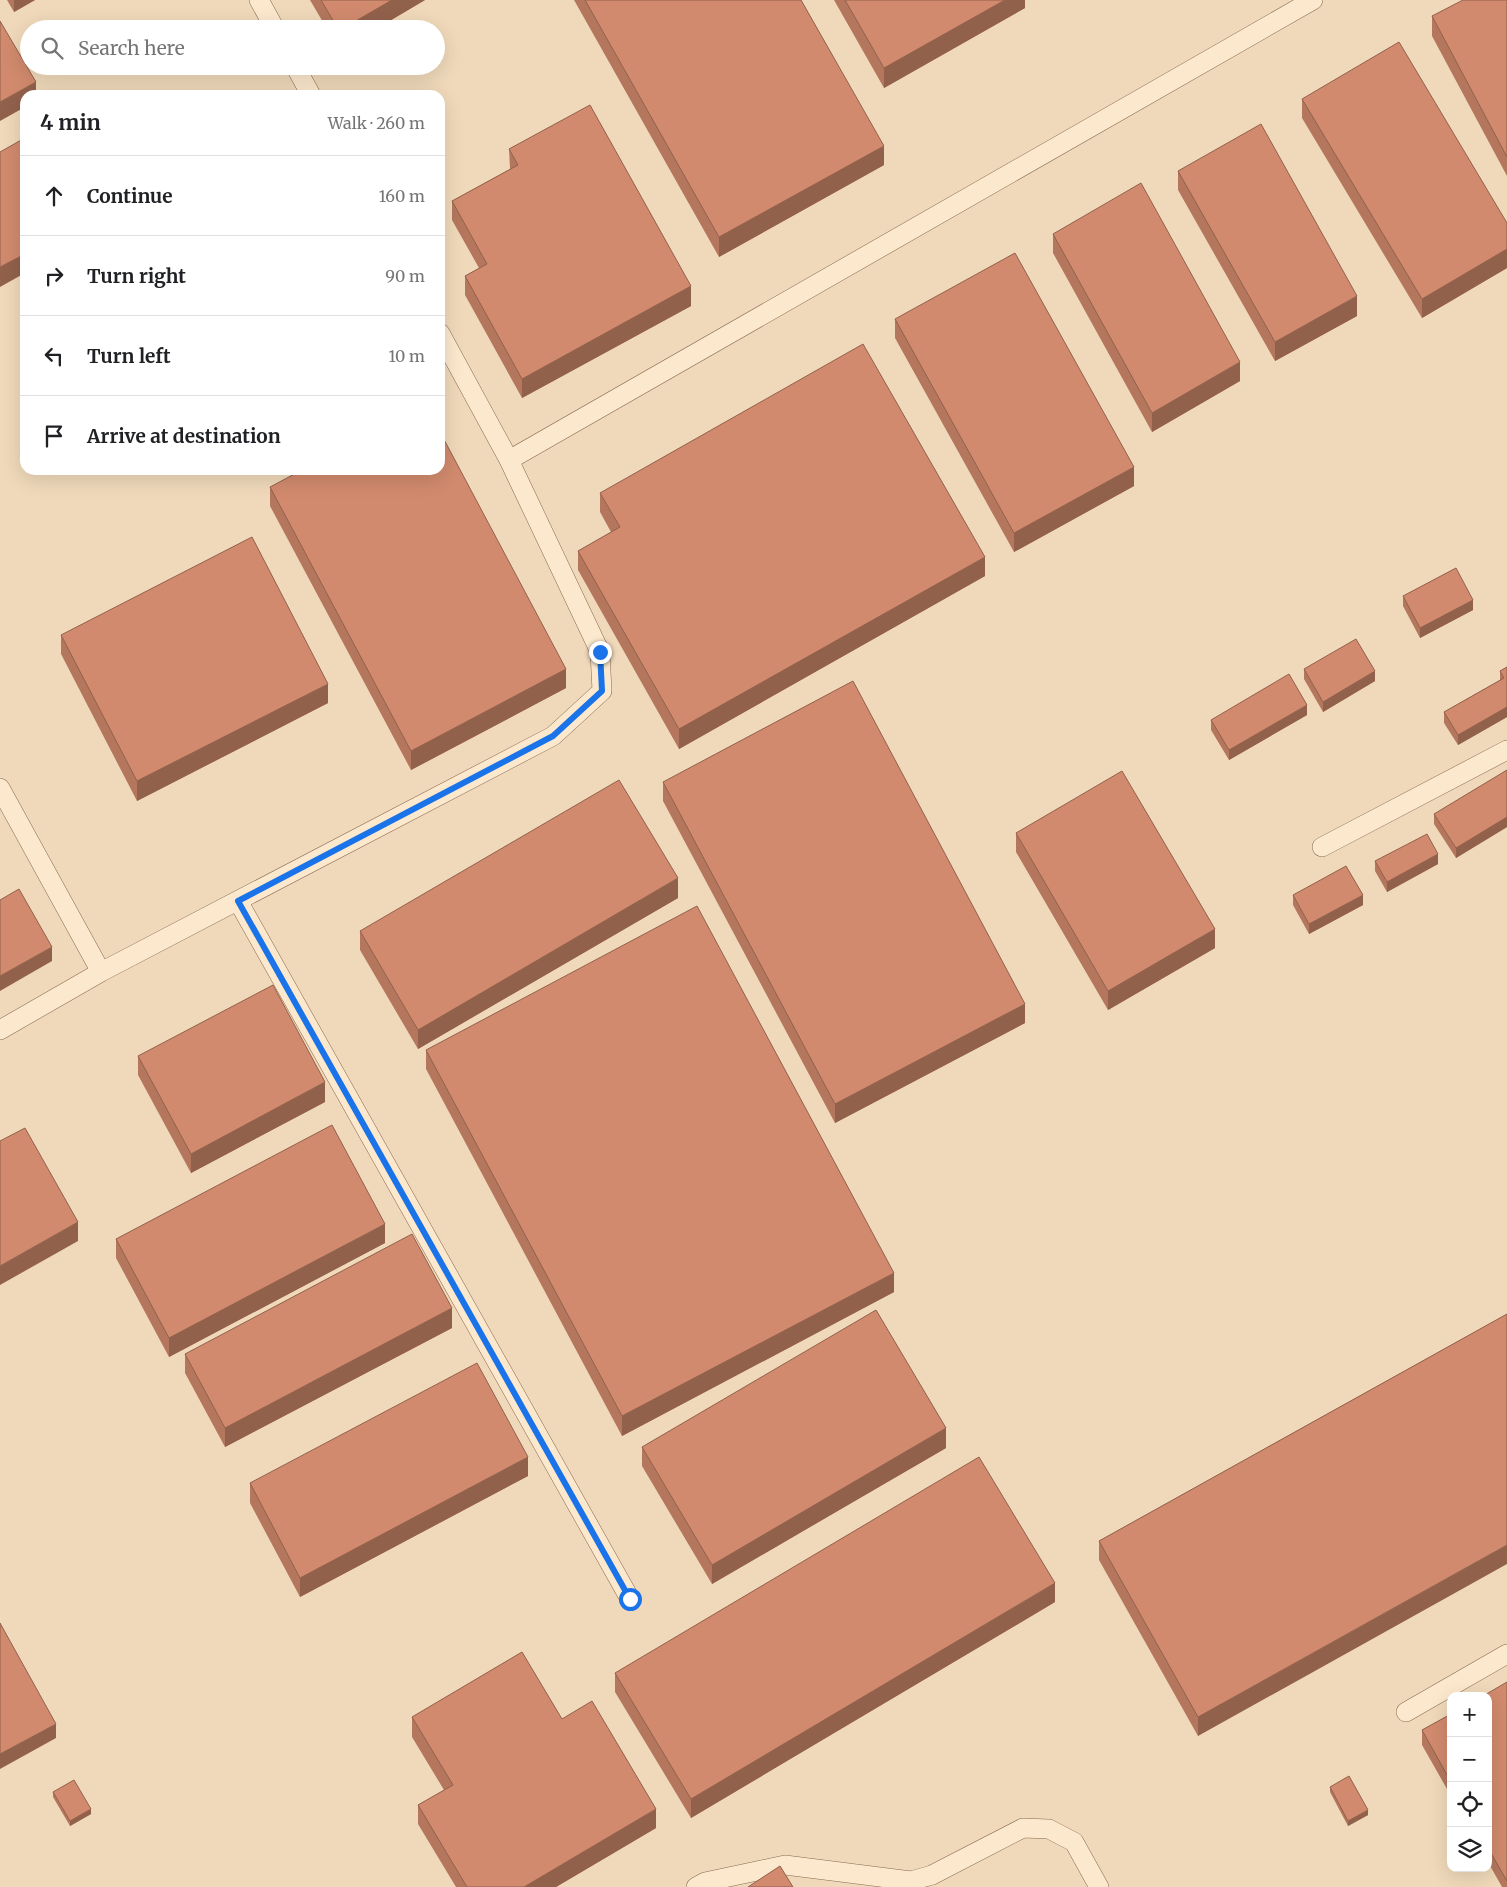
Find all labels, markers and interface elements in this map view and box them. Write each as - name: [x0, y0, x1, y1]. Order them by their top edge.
- search box: [20, 20, 445, 75]
- icon: search: [38, 34, 66, 62]
- text: Search here: [78, 36, 185, 60]
- text: 4 min: [40, 109, 101, 136]
- text: Walk · 260 m: [328, 113, 425, 133]
- icon: ahead: [40, 182, 68, 210]
- text: Continue: [87, 184, 173, 208]
- text: 160 m: [379, 186, 425, 206]
- icon: right: [40, 262, 68, 290]
- text: Turn right: [87, 264, 186, 288]
- text: 90 m: [385, 266, 425, 286]
- icon: left: [40, 342, 68, 370]
- text: Turn left: [87, 344, 171, 368]
- text: 10 m: [388, 346, 425, 366]
- icon: arrive: [40, 422, 68, 450]
- text: Arrive at destination: [87, 424, 281, 448]
- route end: [589, 641, 612, 664]
- route start: [619, 1588, 642, 1611]
- map controls: [1447, 1692, 1492, 1872]
- button: +: [1447, 1692, 1492, 1737]
- button: −: [1447, 1737, 1492, 1782]
- button: locate: [1447, 1782, 1492, 1827]
- button: layers: [1447, 1827, 1492, 1872]

